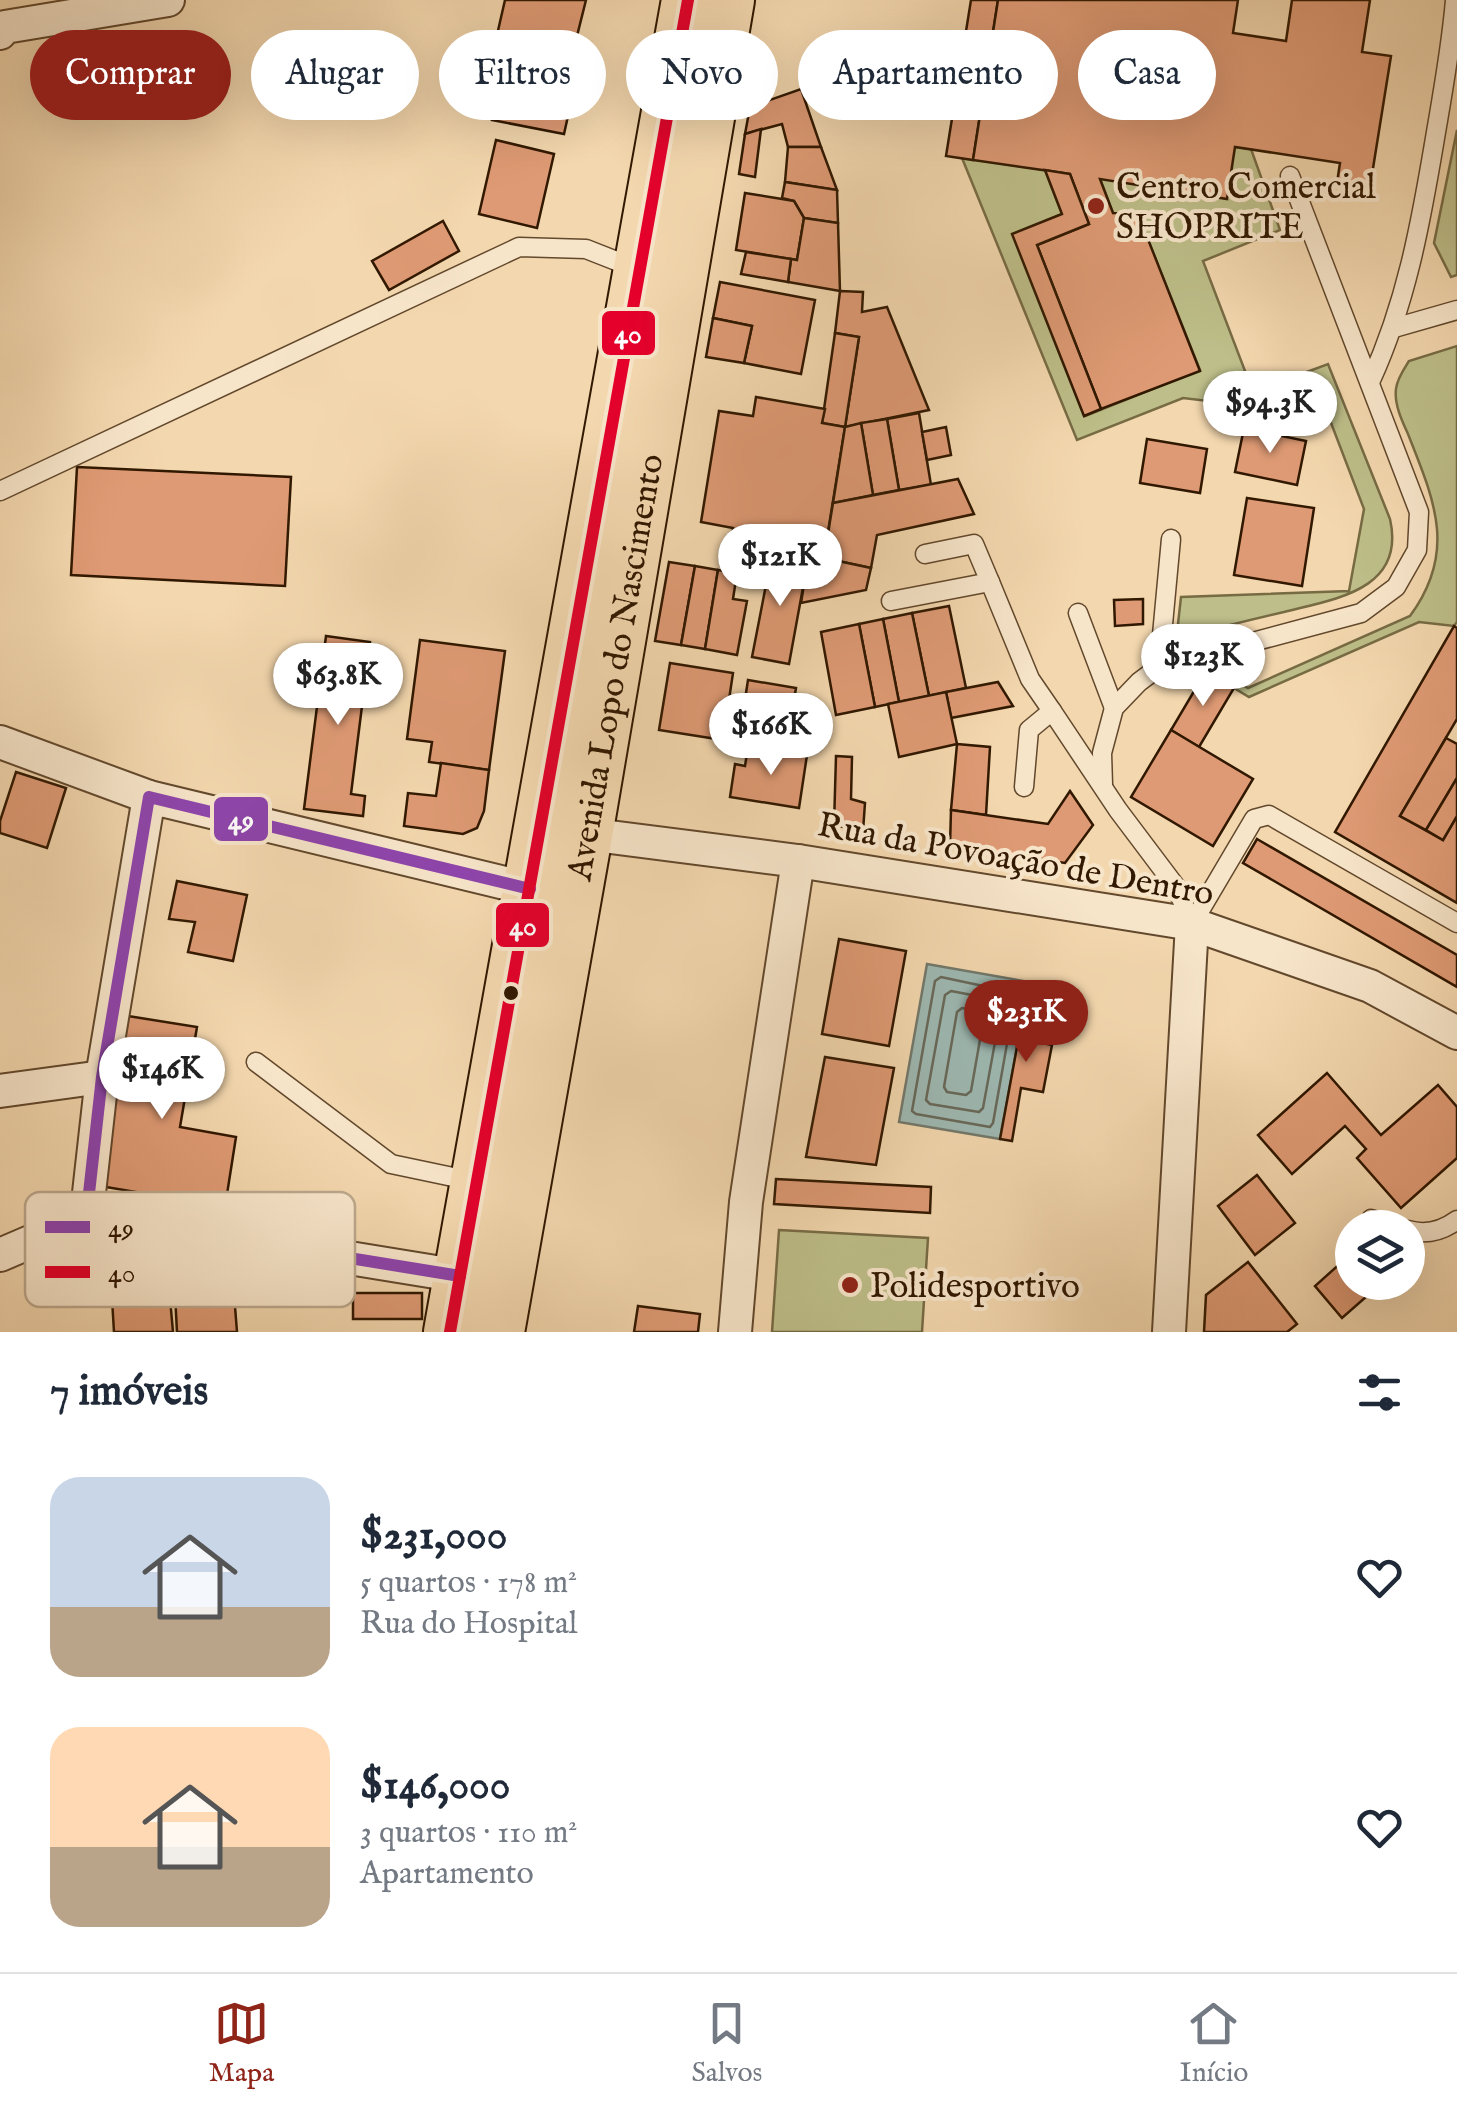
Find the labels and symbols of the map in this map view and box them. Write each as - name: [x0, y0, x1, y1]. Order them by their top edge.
- place label: Centro Comercial SHOPRITE: [1116, 166, 1376, 251]
- marker: Centro Comercial SHOPRITE: [1085, 195, 1107, 217]
- line badge: 40: [600, 309, 657, 357]
- text: 40: [614, 318, 642, 353]
- pin: $94.3K: [1189, 371, 1351, 456]
- street label: Avenida Lopo do Nascimento: [558, 451, 675, 885]
- pin: $121K: [710, 524, 850, 609]
- pin: $123K: [1133, 624, 1273, 709]
- pin: $63.8K: [257, 643, 419, 728]
- pin: $166K: [701, 693, 841, 778]
- line badge: 49: [212, 795, 270, 843]
- street label: Rua da Povoação de Dentro: [814, 803, 1217, 917]
- text: 49: [228, 804, 254, 839]
- line badge: 40: [494, 901, 551, 949]
- text: 40: [509, 910, 537, 945]
- pin: $231K: [956, 980, 1096, 1065]
- unlabelled marker: [501, 983, 521, 1003]
- pin: $146K: [92, 1037, 232, 1122]
- legend: [25, 1192, 355, 1307]
- text: 49: [108, 1212, 134, 1247]
- text: 40: [108, 1257, 135, 1292]
- place label: Polidesportivo: [870, 1265, 1080, 1310]
- marker: Polidesportivo: [839, 1274, 861, 1296]

